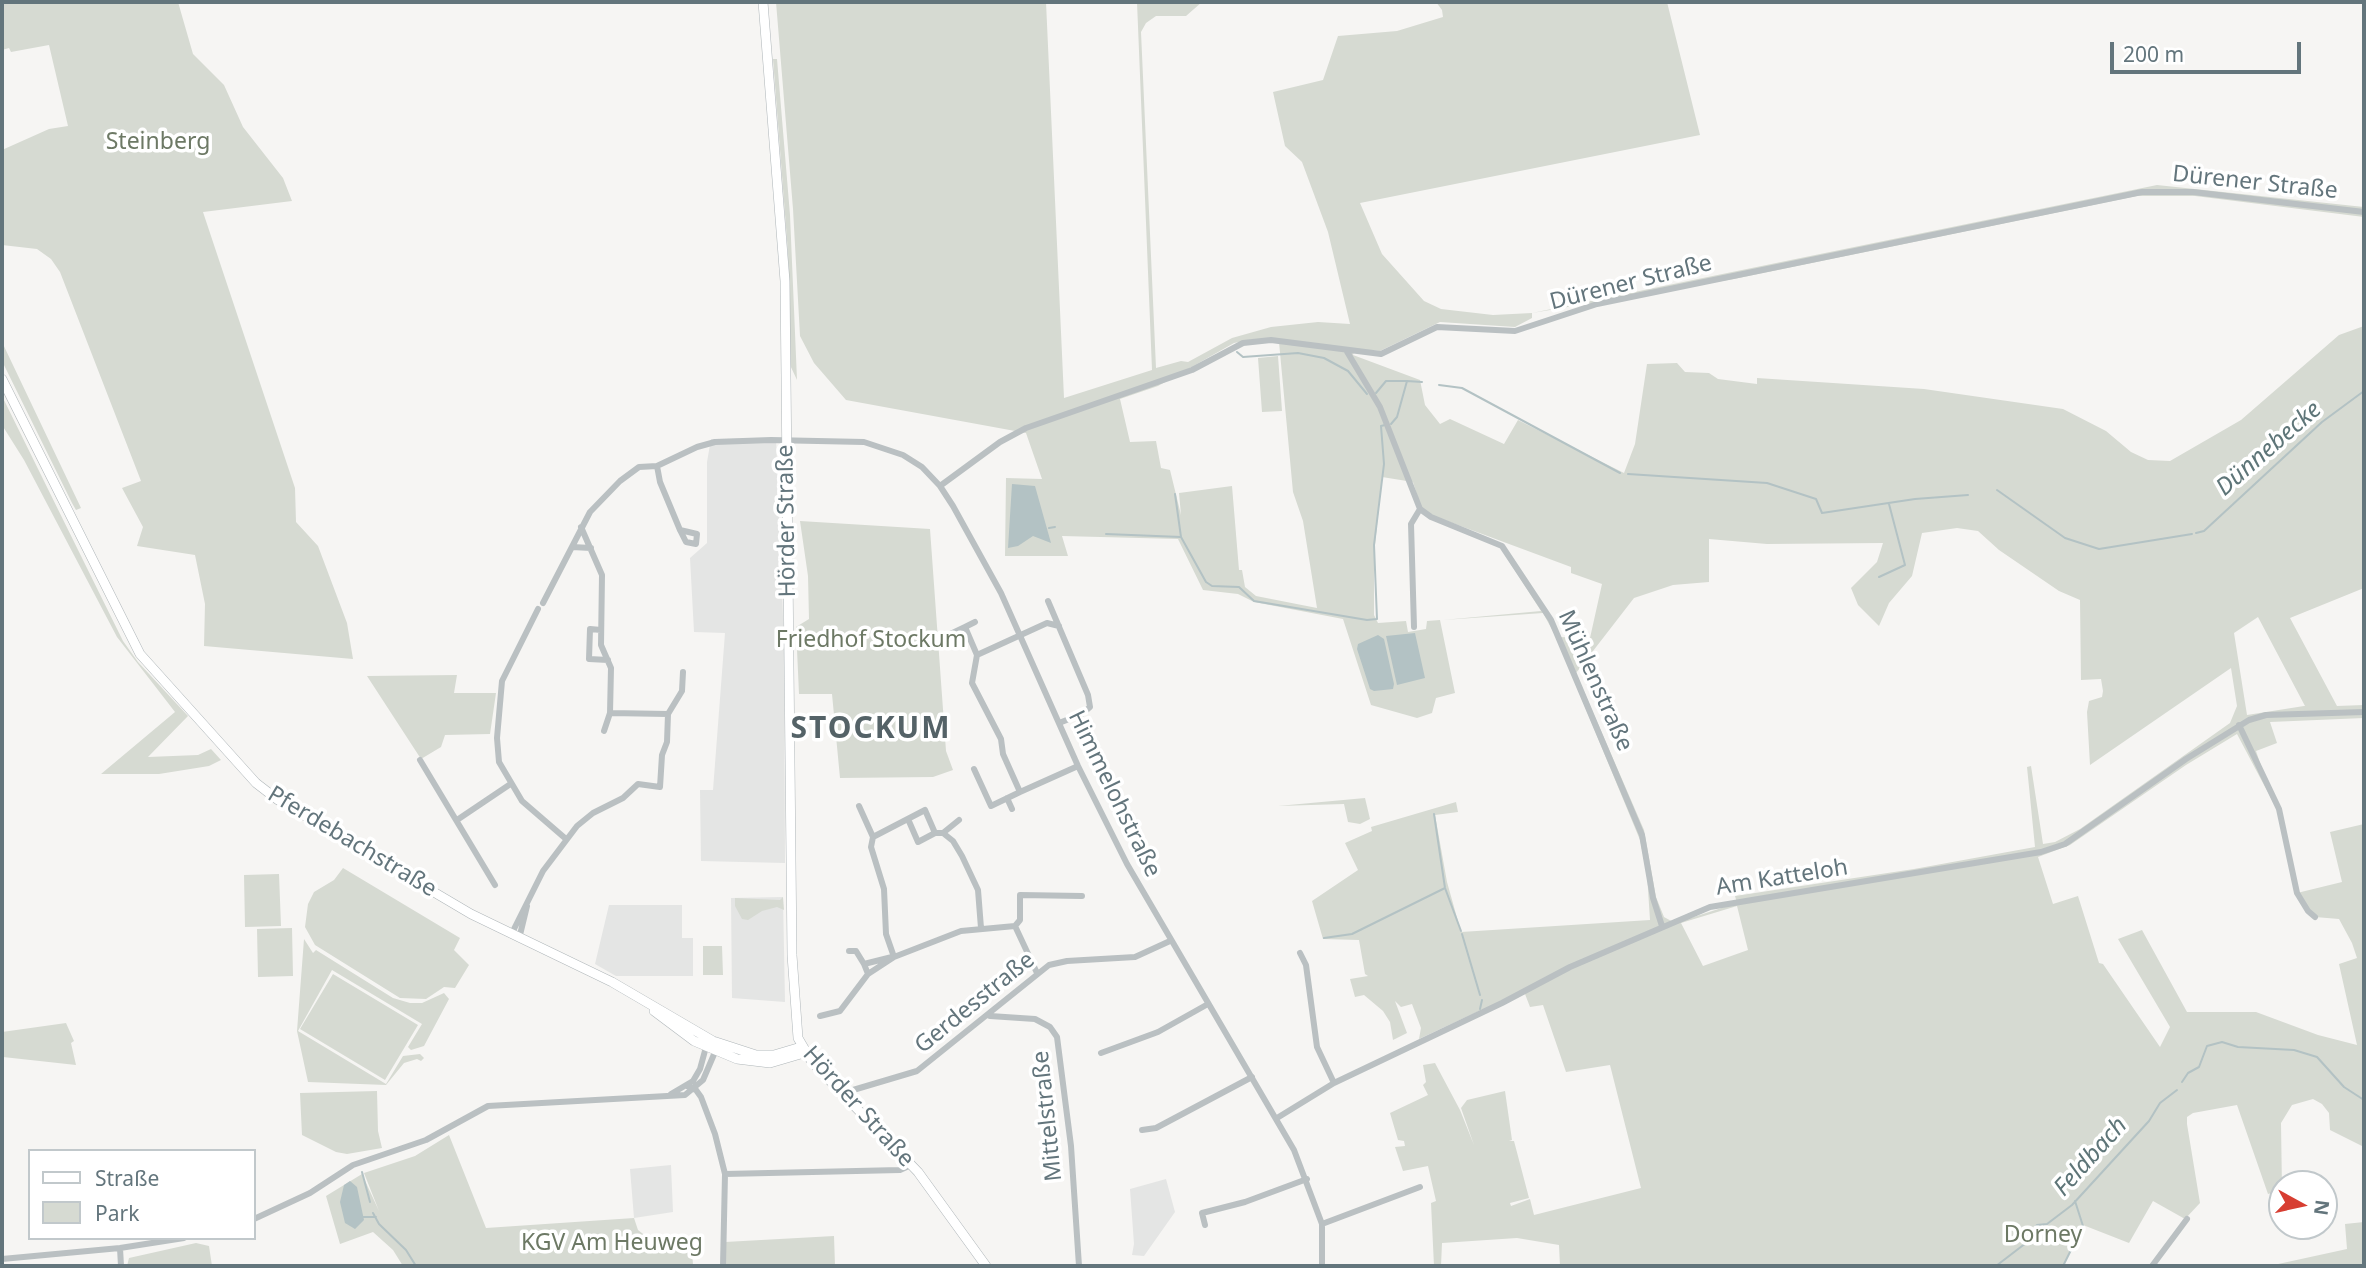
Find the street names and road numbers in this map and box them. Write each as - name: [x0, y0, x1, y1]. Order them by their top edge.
- street label: Dürener Straße: [2171, 161, 2339, 205]
- street label: Dürener Straße: [1547, 250, 1715, 316]
- street label: Hörder Straße: [772, 444, 802, 598]
- street label: Mühlenstraße: [1552, 606, 1638, 756]
- street label: Himmelohstraße: [1062, 706, 1166, 882]
- street label: Pferdebachstraße: [263, 781, 441, 903]
- street label: Am Katteloh: [1714, 854, 1850, 902]
- street label: Gerdesstraße: [910, 946, 1040, 1060]
- street label: Hörder Straße: [797, 1041, 919, 1173]
- street label: Mittelstraße: [1027, 1049, 1069, 1183]

